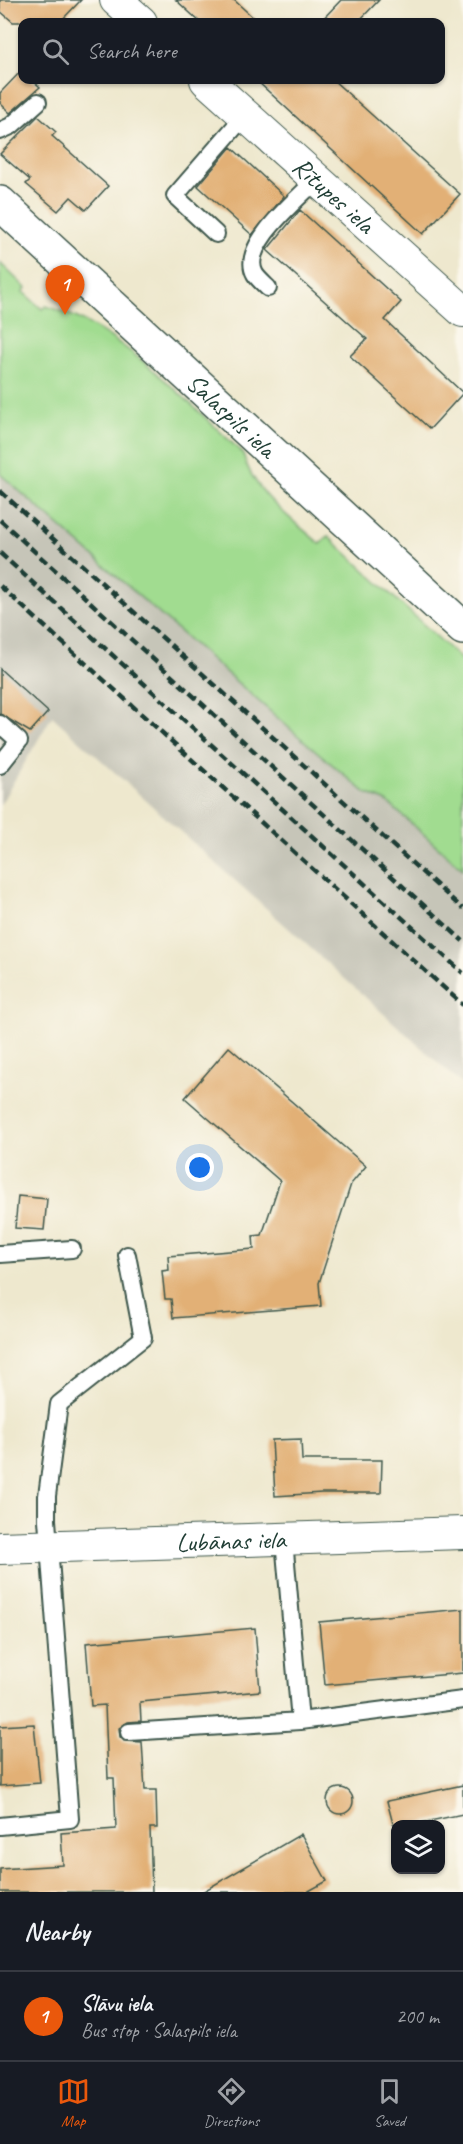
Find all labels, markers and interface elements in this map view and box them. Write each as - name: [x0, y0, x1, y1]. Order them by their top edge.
- search box: [18, 18, 445, 84]
- icon: search: [39, 35, 72, 68]
- text: Search here: [87, 37, 177, 65]
- street label: Rītupes iela: [286, 150, 383, 241]
- pin: 1: [46, 266, 84, 315]
- street label: Salaspils iela: [180, 366, 285, 466]
- your location: [185, 1153, 214, 1182]
- street label: Lubānas iela: [176, 1522, 288, 1559]
- map controls: [391, 1820, 445, 1874]
- button: layers: [391, 1820, 445, 1874]
- text: Nearby: [24, 1915, 89, 1948]
- text: Slāvu iela: [81, 1990, 152, 2018]
- text: 1: [39, 2004, 48, 2029]
- text: 200 m: [396, 2004, 439, 2029]
- text: Bus stop · Salaspils iela: [81, 2018, 237, 2043]
- tab: Map: [57, 2075, 90, 2131]
- tab: Directions: [204, 2075, 259, 2131]
- tab: Saved: [373, 2075, 406, 2131]

